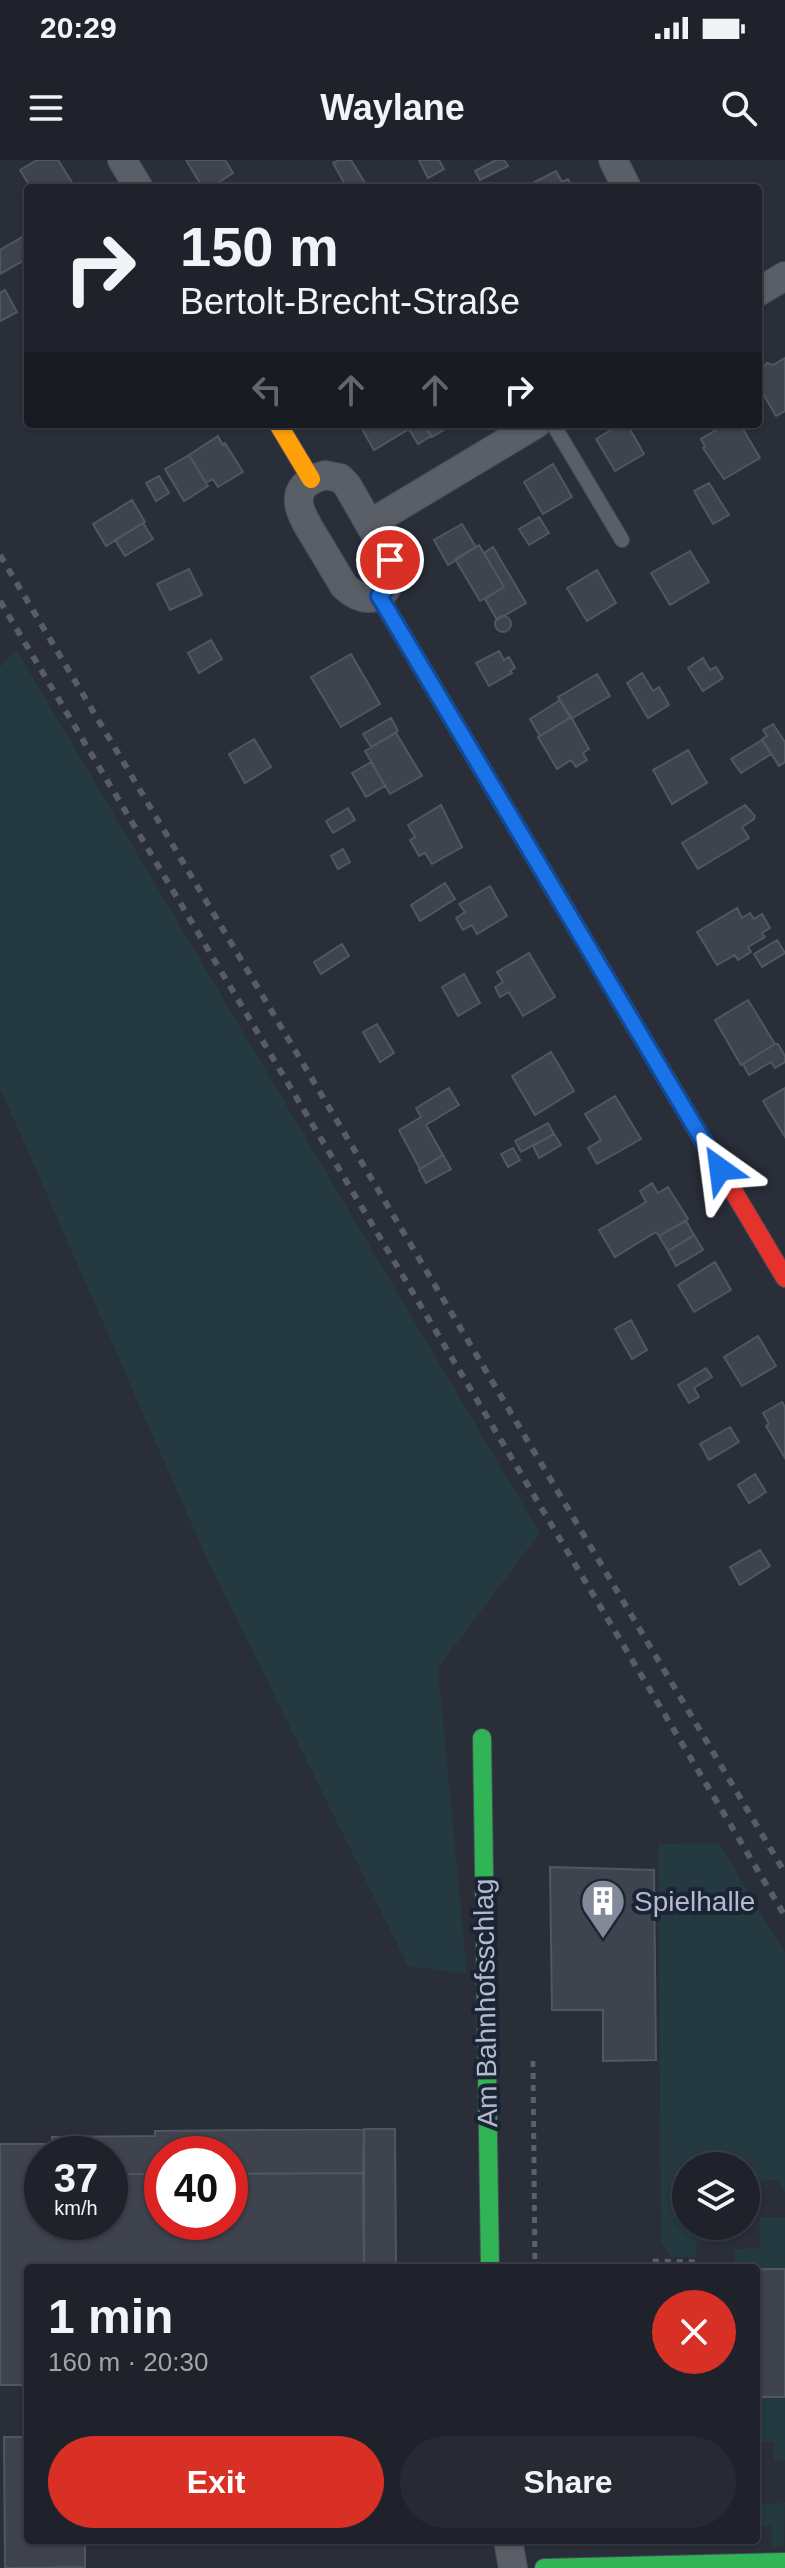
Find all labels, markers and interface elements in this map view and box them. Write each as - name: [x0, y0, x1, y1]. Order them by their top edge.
- text: 20:29: [40, 11, 117, 44]
- icon: menu: [24, 86, 68, 130]
- icon: search: [717, 86, 761, 130]
- text: Waylane: [320, 87, 465, 128]
- text: 150 m: [180, 215, 339, 278]
- icon: right: [48, 216, 152, 320]
- text: Bertolt-Brecht-Straße: [180, 281, 520, 322]
- icon: left: [245, 368, 289, 412]
- icon: ahead: [329, 368, 373, 412]
- icon: ahead: [413, 368, 457, 412]
- icon: right: [497, 368, 541, 412]
- pin: [356, 526, 424, 594]
- icon: arrive: [368, 538, 412, 582]
- position arrow: [678, 1127, 762, 1211]
- building icon: Spielhalle: [579, 1877, 627, 1940]
- street label: Am Bahnhofsschlag: [468, 1878, 503, 2128]
- place label: Spielhalle: [634, 1886, 755, 1917]
- speed limit sign: 40: [144, 2136, 248, 2240]
- map controls: [672, 2152, 760, 2240]
- button: layers: [672, 2152, 760, 2240]
- text: 37: [54, 2156, 98, 2200]
- text: km/h: [54, 2197, 98, 2219]
- text: 1 min: [48, 2290, 173, 2343]
- button: close: [652, 2290, 736, 2374]
- text: 160 m · 20:30: [48, 2347, 208, 2377]
- button: Exit: [48, 2436, 384, 2528]
- button: Share: [400, 2436, 736, 2528]

